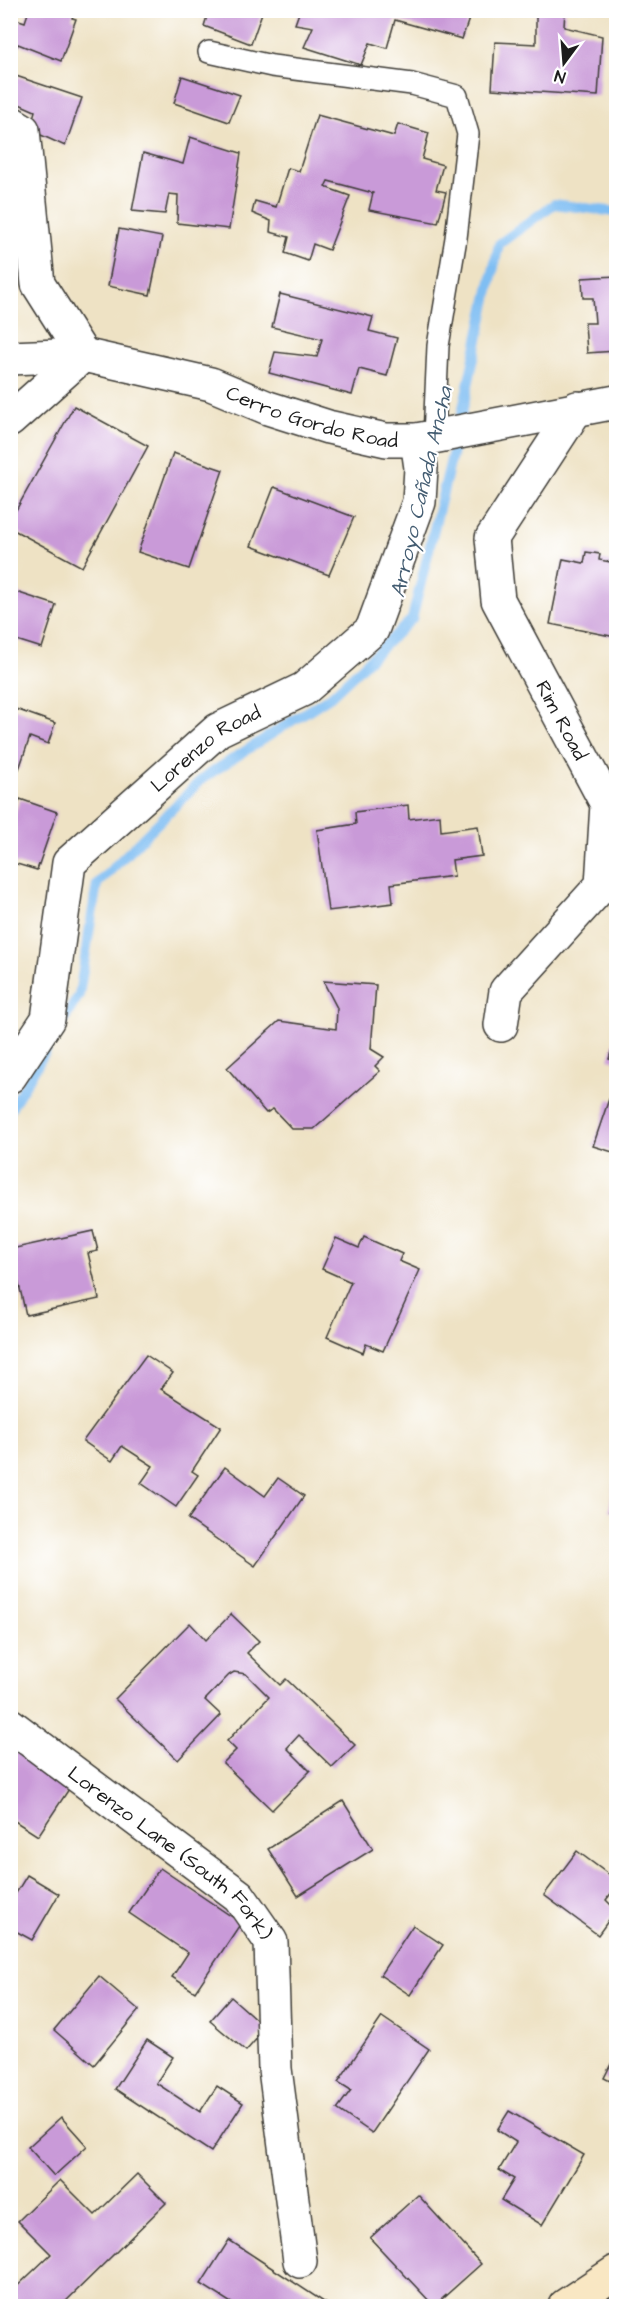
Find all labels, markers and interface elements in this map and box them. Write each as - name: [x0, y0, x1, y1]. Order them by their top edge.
- north arrow: [534, 33, 594, 93]
- text: N: [552, 65, 568, 88]
- street label: Cerro Gordo Road: [222, 379, 398, 455]
- water label: Arroyo Cañada Ancha: [383, 383, 461, 600]
- street label: Rim Road: [528, 676, 594, 765]
- street label: Lorenzo Road: [145, 699, 265, 799]
- street label: Lorenzo Lane (South Fork): [62, 1760, 279, 1946]

